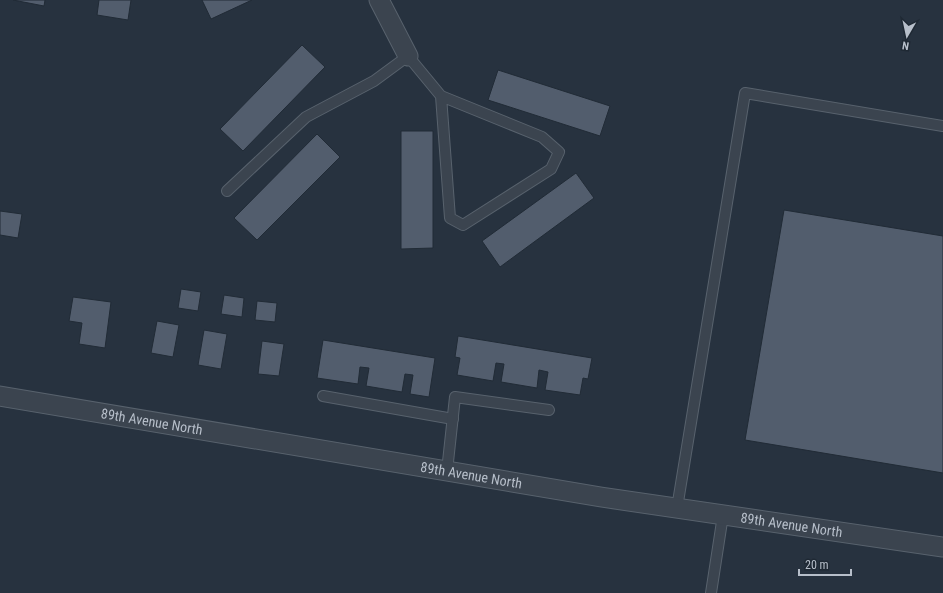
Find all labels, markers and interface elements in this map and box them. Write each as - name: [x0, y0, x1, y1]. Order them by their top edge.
- north arrow: [887, 16, 927, 56]
- text: N: [901, 38, 910, 52]
- street label: 89th Avenue North: [100, 405, 204, 438]
- street label: 89th Avenue North: [419, 459, 523, 492]
- street label: 89th Avenue North: [740, 510, 844, 540]
- scale bar: [799, 551, 851, 577]
- text: 20 m: [805, 558, 829, 572]

